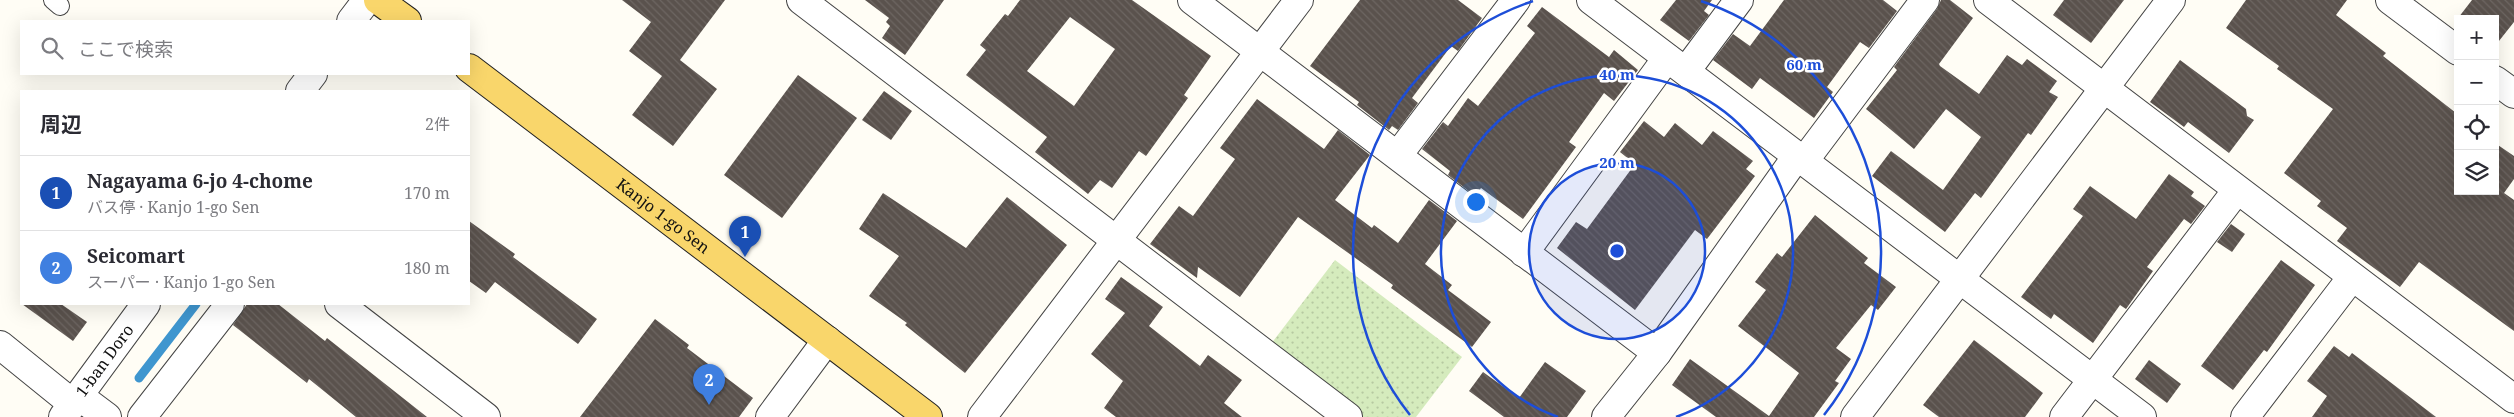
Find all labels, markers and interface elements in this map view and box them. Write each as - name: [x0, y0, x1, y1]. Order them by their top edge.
- map controls: [2454, 15, 2499, 195]
- button: +: [2454, 15, 2499, 60]
- search box: [20, 20, 470, 75]
- icon: search: [38, 34, 66, 62]
- text: ここで検索: [78, 36, 173, 62]
- text: 60 m: [1786, 54, 1822, 74]
- button: −: [2454, 60, 2499, 105]
- text: 40 m: [1599, 64, 1635, 84]
- button: locate: [2454, 105, 2499, 150]
- text: 周辺: [40, 110, 82, 138]
- text: 2件: [425, 113, 450, 135]
- button: layers: [2454, 150, 2499, 195]
- text: 20 m: [1599, 152, 1635, 172]
- text: Nagayama 6-jo 4-chome: [87, 168, 313, 194]
- street label: Kanjo 1-go Sen: [612, 173, 715, 258]
- text: 1: [51, 182, 61, 204]
- text: 170 m: [404, 182, 450, 204]
- your location: [1463, 189, 1489, 215]
- text: バス停 · Kanjo 1-go Sen: [87, 196, 260, 218]
- pin: 1: [729, 216, 761, 257]
- centre of rings: [1608, 242, 1626, 260]
- text: Seicomart: [87, 243, 185, 269]
- text: 2: [51, 257, 61, 279]
- text: 180 m: [404, 257, 450, 279]
- text: スーパー · Kanjo 1-go Sen: [87, 271, 275, 293]
- street label: 1-ban Doro: [70, 320, 138, 401]
- pin: 2: [693, 364, 725, 405]

